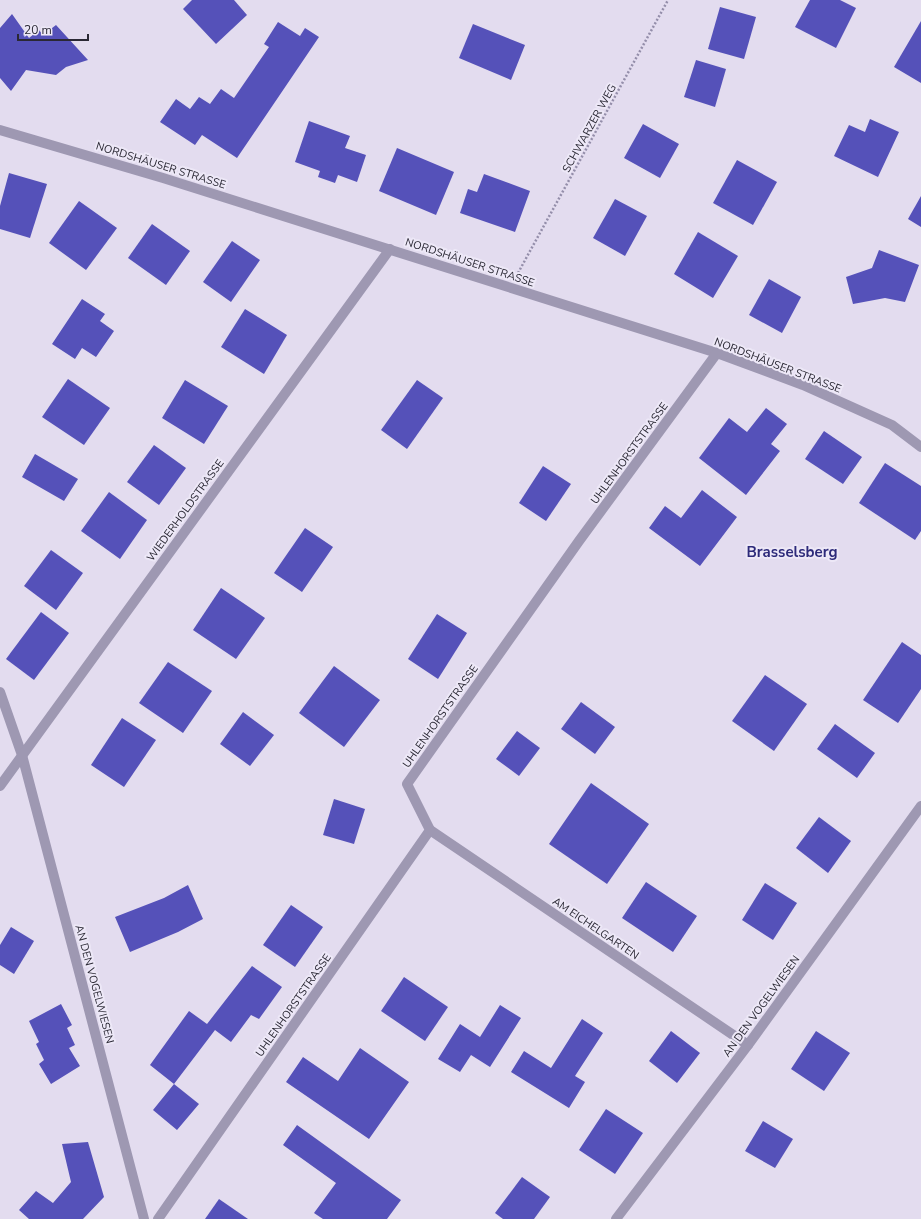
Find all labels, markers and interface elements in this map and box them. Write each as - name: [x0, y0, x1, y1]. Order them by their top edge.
- scale bar: [18, 16, 88, 42]
- text: 20 m: [24, 22, 52, 38]
- street label: SCHWARZER WEG: [559, 81, 620, 175]
- street label: NORDSHÄUSER STRASSE: [94, 139, 228, 192]
- street label: NORDSHÄUSER STRASSE: [403, 234, 536, 290]
- street label: NORDSHÄUSER STRASSE: [712, 334, 843, 397]
- street label: UHLENHORSTSTRASSE: [587, 399, 671, 507]
- street label: WIEDERHOLDSTRASSE: [143, 456, 227, 564]
- district label: Brasselsberg: [746, 542, 838, 562]
- street label: UHLENHORSTSTRASSE: [399, 662, 482, 771]
- street label: AM EICHELGARTEN: [549, 894, 642, 963]
- street label: AN DEN VOGELWIESEN: [71, 923, 118, 1045]
- street label: UHLENHORSTSTRASSE: [252, 951, 335, 1060]
- street label: AN DEN VOGELWIESEN: [719, 952, 803, 1060]

